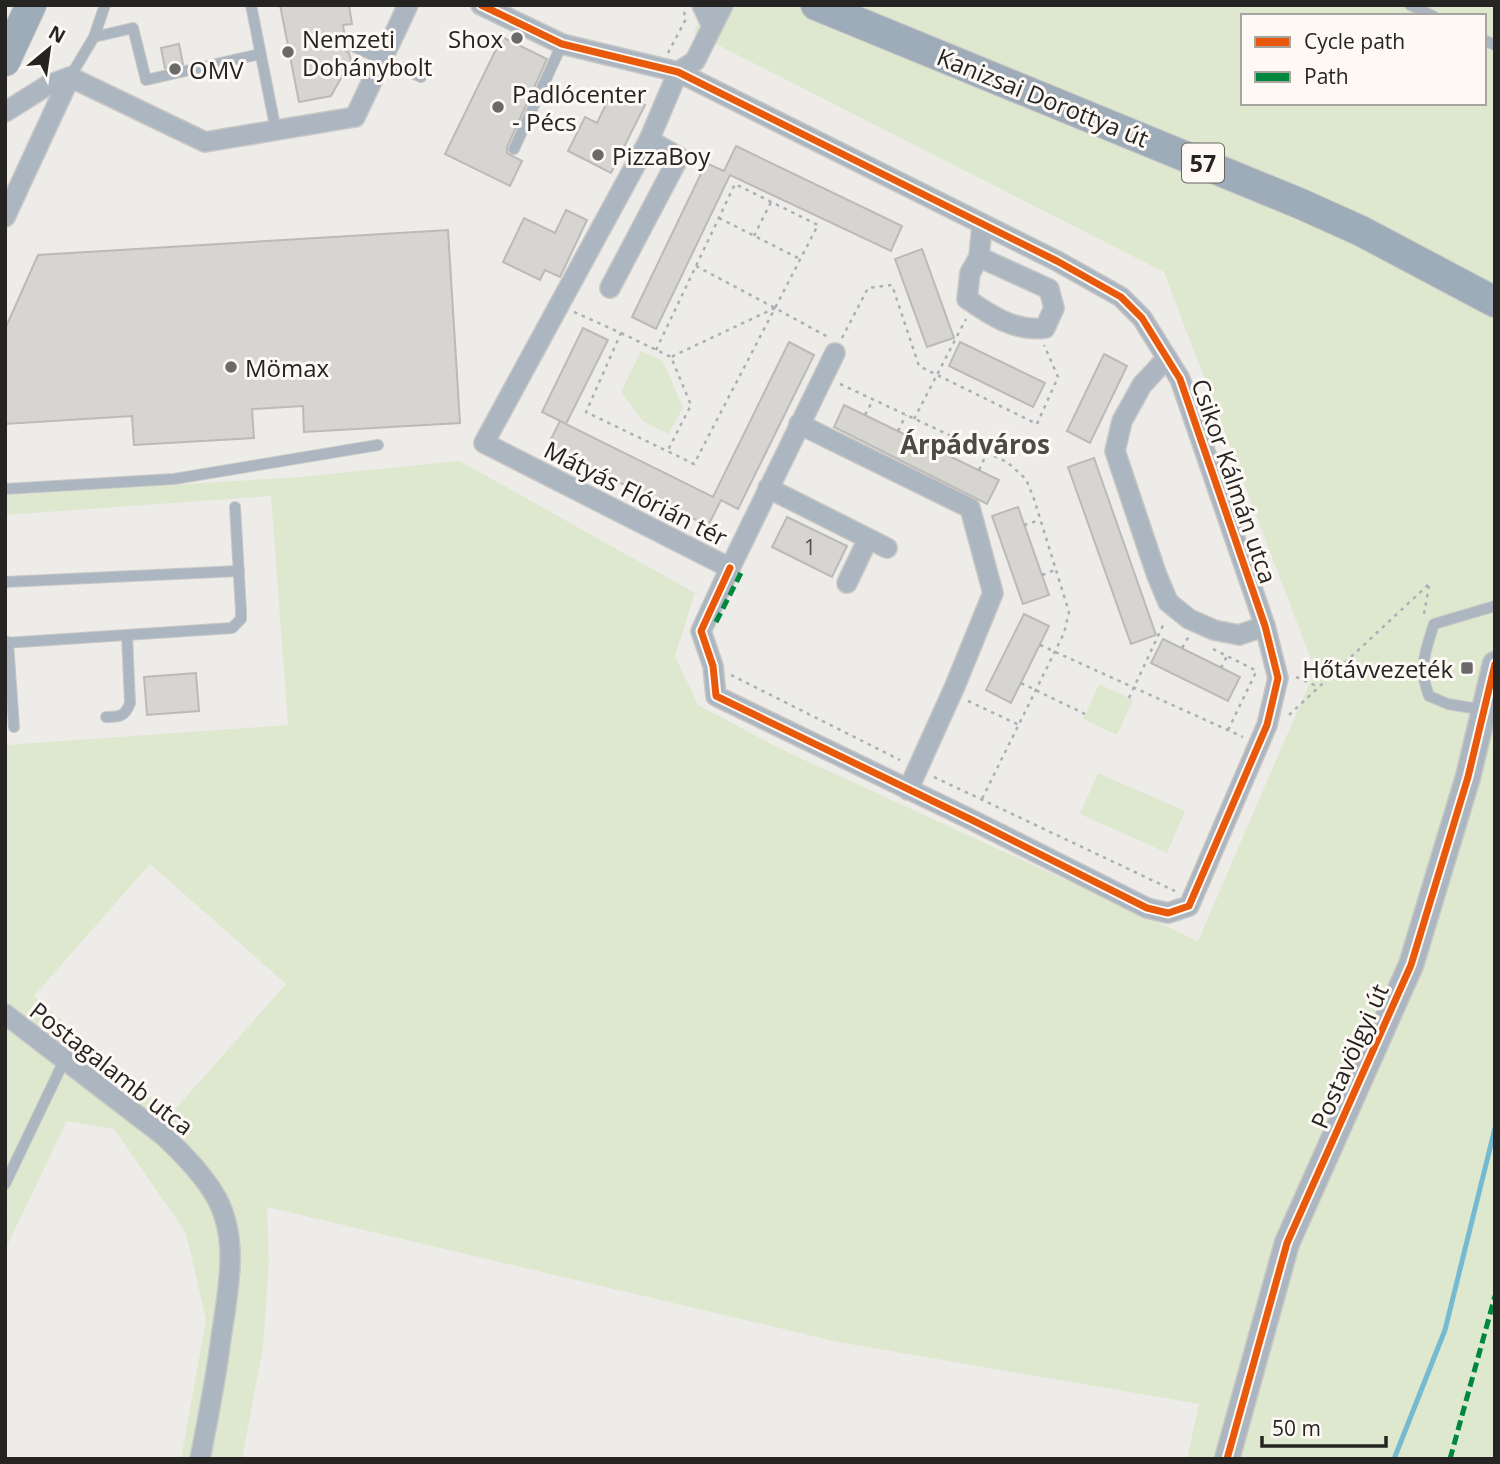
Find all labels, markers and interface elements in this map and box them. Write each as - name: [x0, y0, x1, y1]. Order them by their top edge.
- north arrow: [14, 14, 84, 84]
- legend: [1241, 14, 1486, 105]
- text: N: [44, 19, 70, 49]
- place label: Nemzeti Dohánybolt: [302, 22, 432, 83]
- place label: Shox: [448, 22, 503, 55]
- text: Cycle path: [1304, 27, 1405, 55]
- marker: Shox: [509, 30, 525, 46]
- street label: Kanizsai Dorottya út: [932, 40, 1154, 154]
- marker: Nemzeti Dohánybolt: [280, 44, 296, 60]
- place label: OMV: [189, 53, 244, 86]
- marker: OMV: [167, 61, 183, 77]
- text: Path: [1304, 62, 1349, 90]
- place label: Padlócenter - Pécs: [512, 77, 647, 138]
- marker: Padlócenter - Pécs: [490, 99, 506, 115]
- place label: PizzaBoy: [612, 139, 711, 172]
- road number: 57: [1182, 144, 1224, 182]
- marker: PizzaBoy: [590, 147, 606, 163]
- place label: Mömax: [245, 351, 330, 384]
- marker: Mömax: [223, 359, 239, 375]
- street label: Csikor Kálmán utca: [1184, 374, 1286, 588]
- district label: Árpádváros: [900, 426, 1050, 462]
- street label: Mátyás Flórián tér: [539, 433, 733, 554]
- house number: 1: [804, 533, 816, 561]
- place label: Hőtávvezeték: [1302, 652, 1453, 685]
- marker: Hőtávvezeték: [1459, 660, 1475, 676]
- street label: Postavölgyi út: [1302, 978, 1396, 1134]
- street label: Postagalamb utca: [23, 994, 201, 1142]
- scale bar: [1262, 1404, 1386, 1448]
- text: 50 m: [1272, 1414, 1321, 1442]

